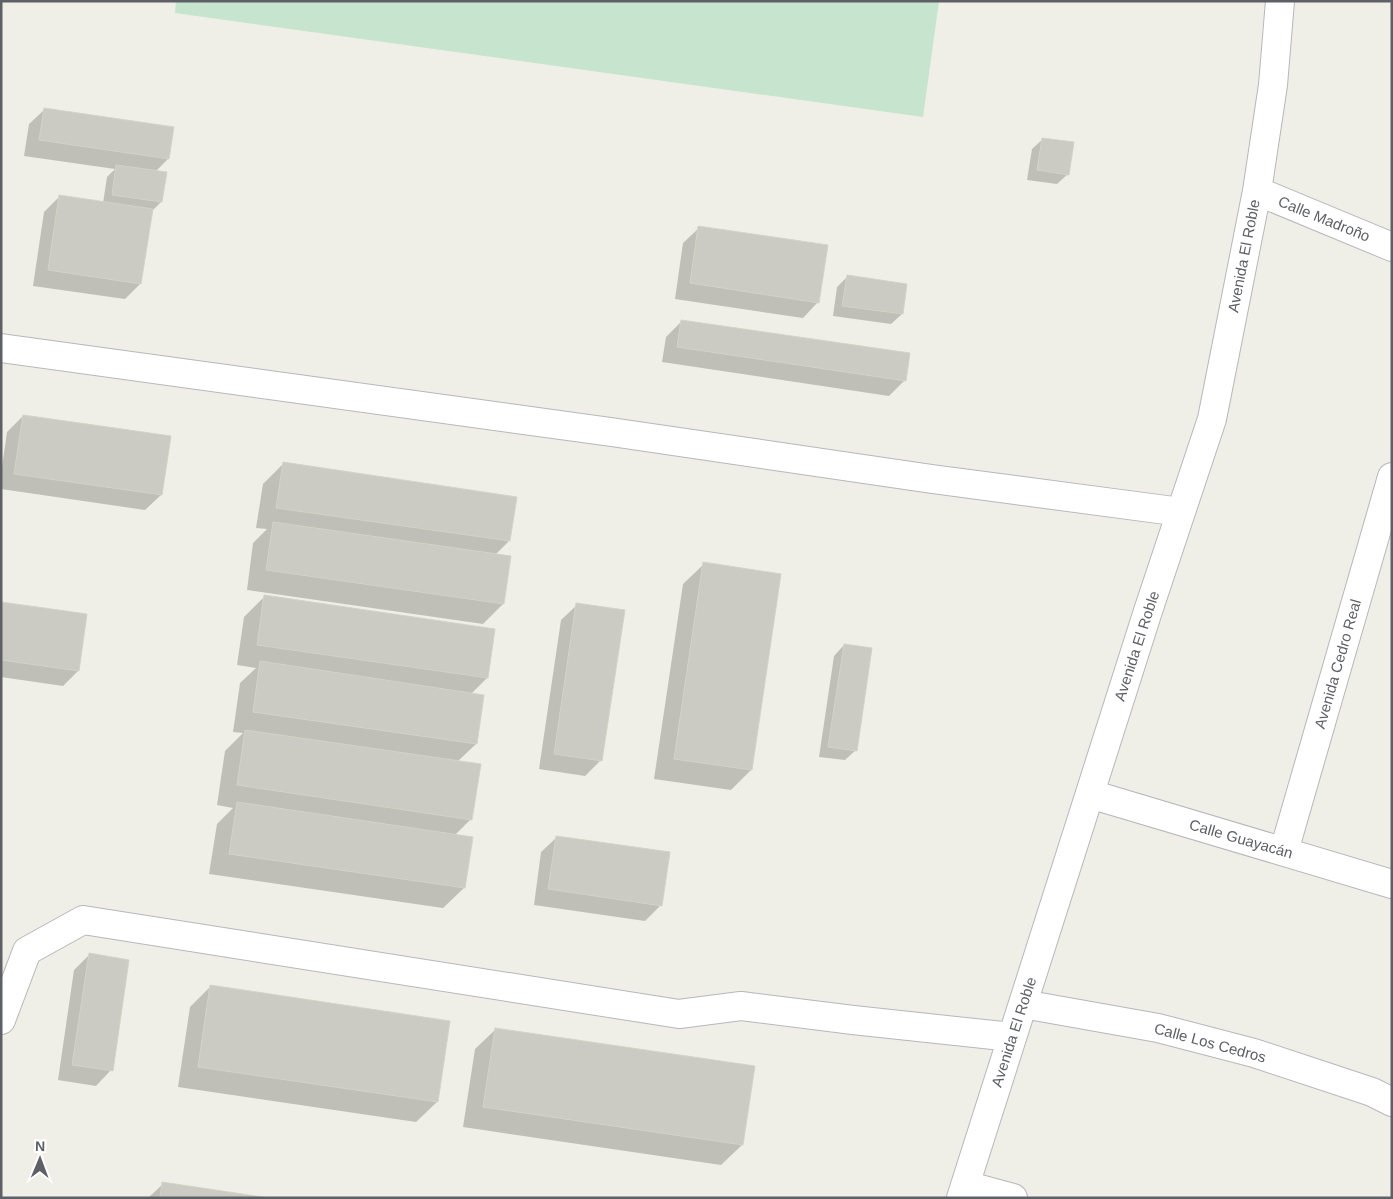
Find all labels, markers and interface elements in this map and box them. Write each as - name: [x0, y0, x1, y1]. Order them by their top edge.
- street label: Calle Madroño: [1276, 192, 1373, 245]
- street label: Avenida El Roble: [1224, 198, 1263, 314]
- street label: Avenida El Roble: [1111, 589, 1162, 703]
- street label: Avenida Cedro Real: [1311, 597, 1364, 731]
- street label: Calle Guayacán: [1187, 816, 1295, 861]
- street label: Avenida El Roble: [988, 975, 1039, 1089]
- street label: Calle Los Cedros: [1152, 1019, 1268, 1066]
- north arrow: [15, 1134, 65, 1184]
- text: N: [35, 1138, 45, 1154]

